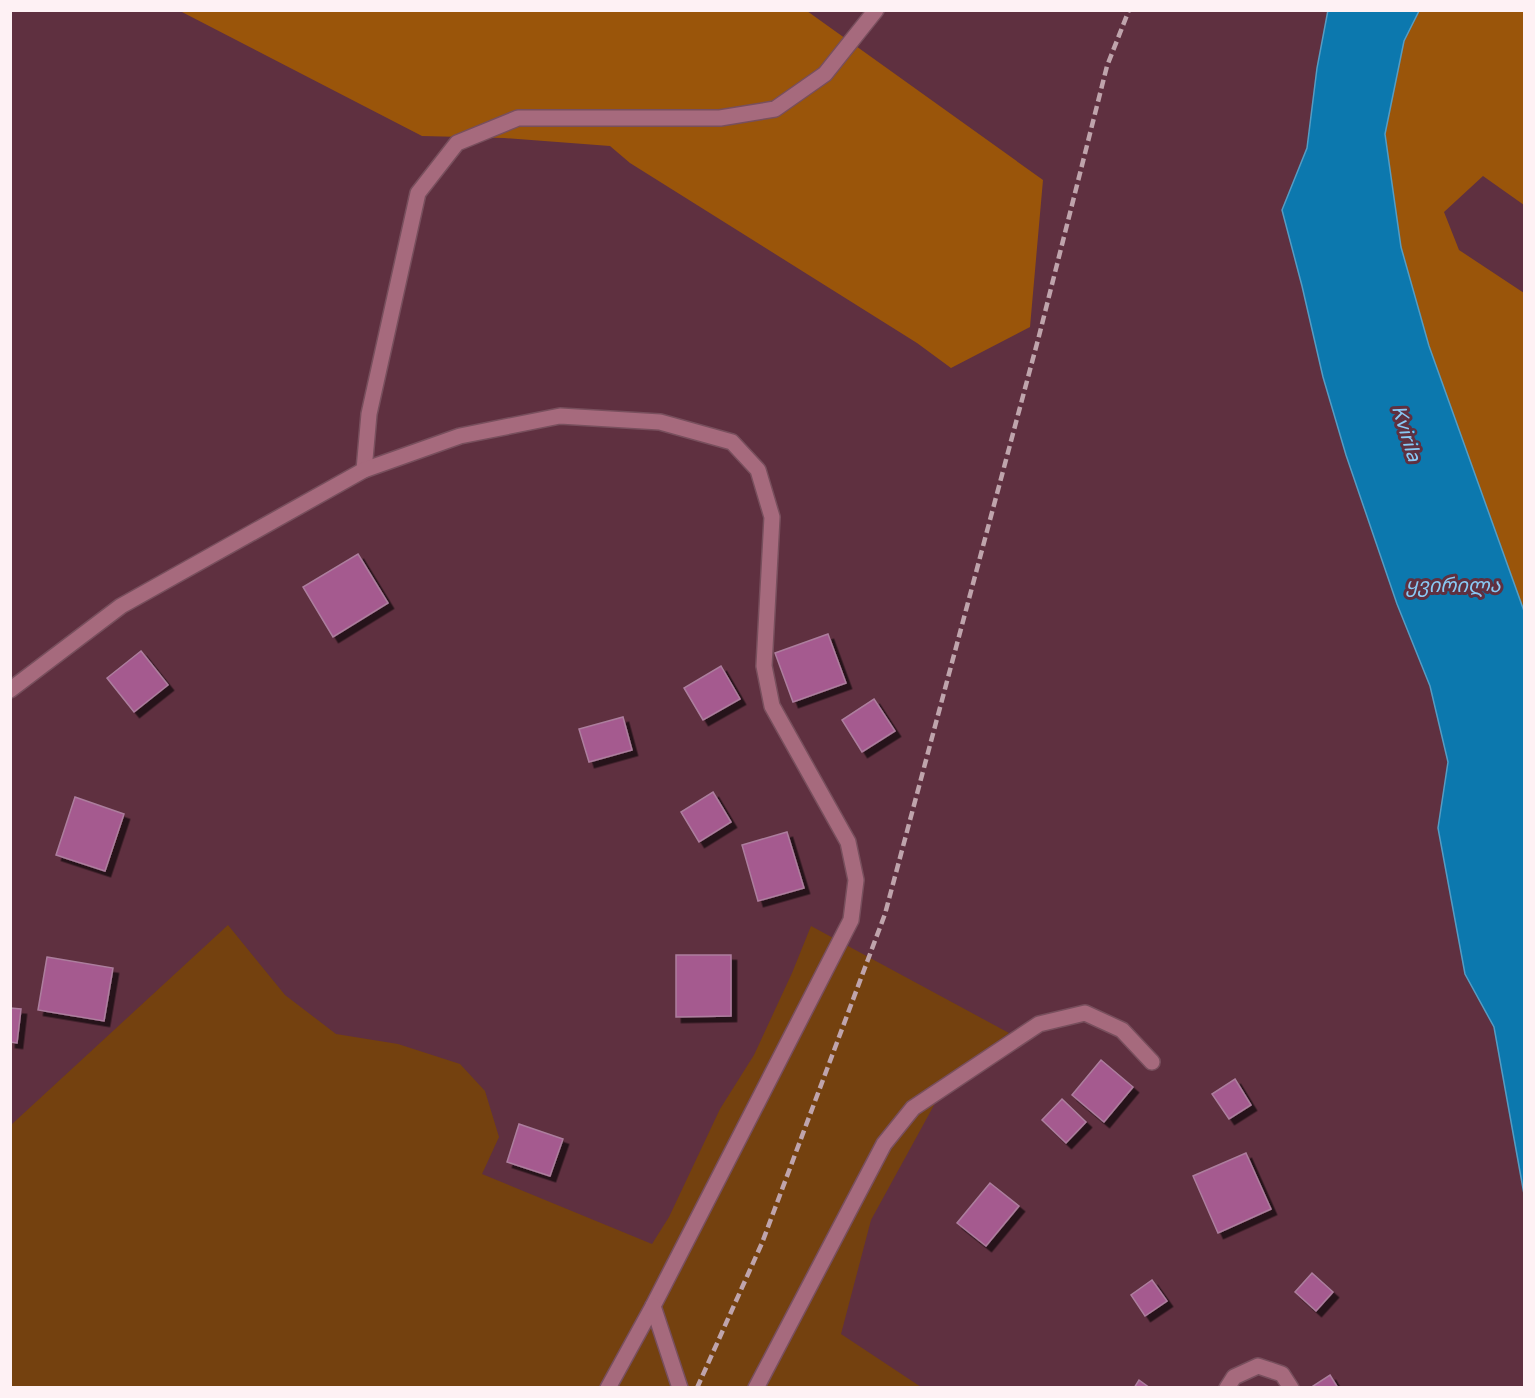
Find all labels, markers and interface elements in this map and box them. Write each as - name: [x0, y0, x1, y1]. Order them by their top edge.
- water label: Kvirila: [1386, 402, 1426, 465]
- water label: ყვირილა: [1405, 574, 1502, 598]

